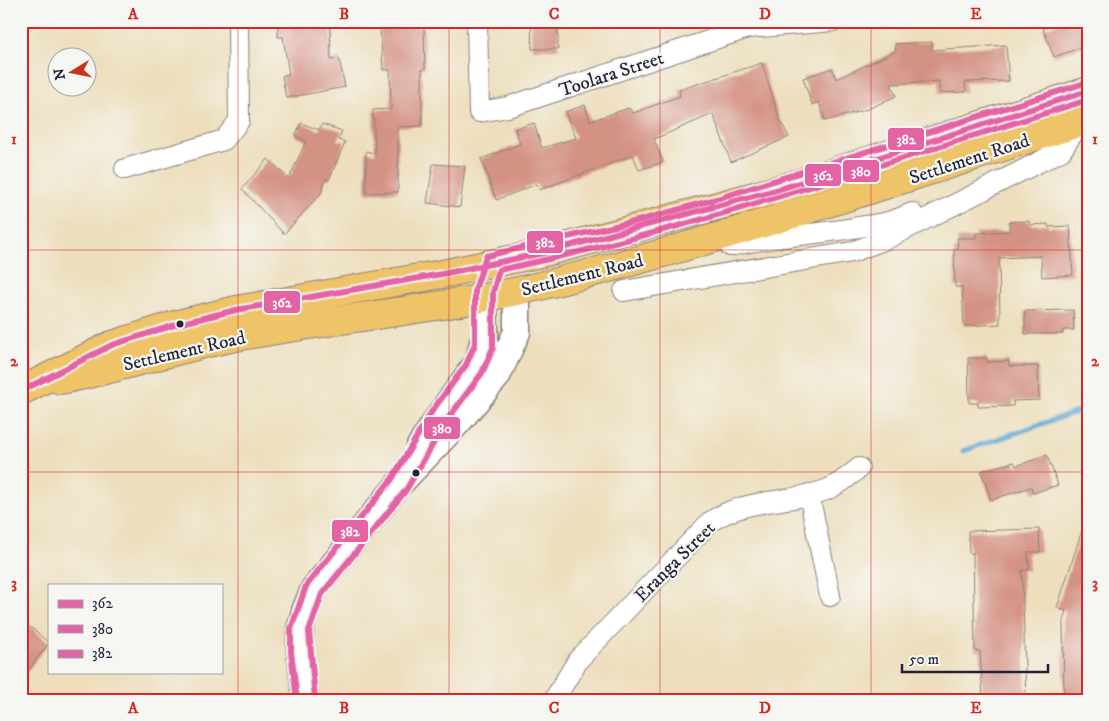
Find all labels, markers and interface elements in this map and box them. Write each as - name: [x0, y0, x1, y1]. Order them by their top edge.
- text: A: [127, 4, 139, 24]
- text: B: [339, 4, 349, 24]
- text: C: [549, 4, 559, 24]
- text: D: [759, 4, 771, 24]
- text: E: [970, 4, 982, 24]
- street label: Toolara Street: [556, 47, 667, 102]
- north arrow: [48, 48, 98, 98]
- text: N: [50, 66, 70, 81]
- line badge: 382: [887, 127, 925, 151]
- text: 1: [11, 129, 17, 149]
- street label: Settlement Road: [907, 129, 1033, 190]
- text: 1: [1092, 129, 1098, 149]
- text: 382: [896, 131, 917, 149]
- line badge: 380: [842, 159, 880, 183]
- line badge: 362: [804, 163, 842, 187]
- text: 380: [851, 163, 871, 181]
- text: 362: [813, 167, 834, 185]
- line badge: 382: [526, 230, 564, 254]
- text: 382: [535, 234, 556, 252]
- street label: Settlement Road: [519, 249, 646, 302]
- line badge: 362: [263, 290, 301, 314]
- text: 362: [272, 294, 293, 312]
- unlabelled marker: [175, 319, 185, 329]
- street label: Settlement Road: [121, 326, 248, 377]
- text: 2: [10, 351, 19, 371]
- text: 2: [1091, 351, 1100, 371]
- line badge: 380: [423, 416, 461, 440]
- text: 380: [432, 420, 452, 438]
- unlabelled marker: [411, 468, 421, 478]
- street label: Eranga Street: [630, 517, 720, 607]
- line badge: 382: [331, 519, 369, 543]
- text: 382: [340, 523, 361, 541]
- text: 3: [11, 573, 17, 593]
- text: 3: [1092, 573, 1098, 593]
- legend: [48, 584, 222, 674]
- text: 362: [92, 594, 113, 613]
- text: 380: [92, 620, 113, 639]
- scale bar: [902, 641, 1048, 673]
- text: 382: [92, 644, 113, 663]
- text: 50 m: [909, 650, 939, 669]
- text: A: [127, 698, 139, 718]
- text: B: [339, 698, 349, 718]
- text: C: [549, 698, 559, 718]
- text: D: [759, 698, 771, 718]
- text: E: [970, 698, 982, 718]

